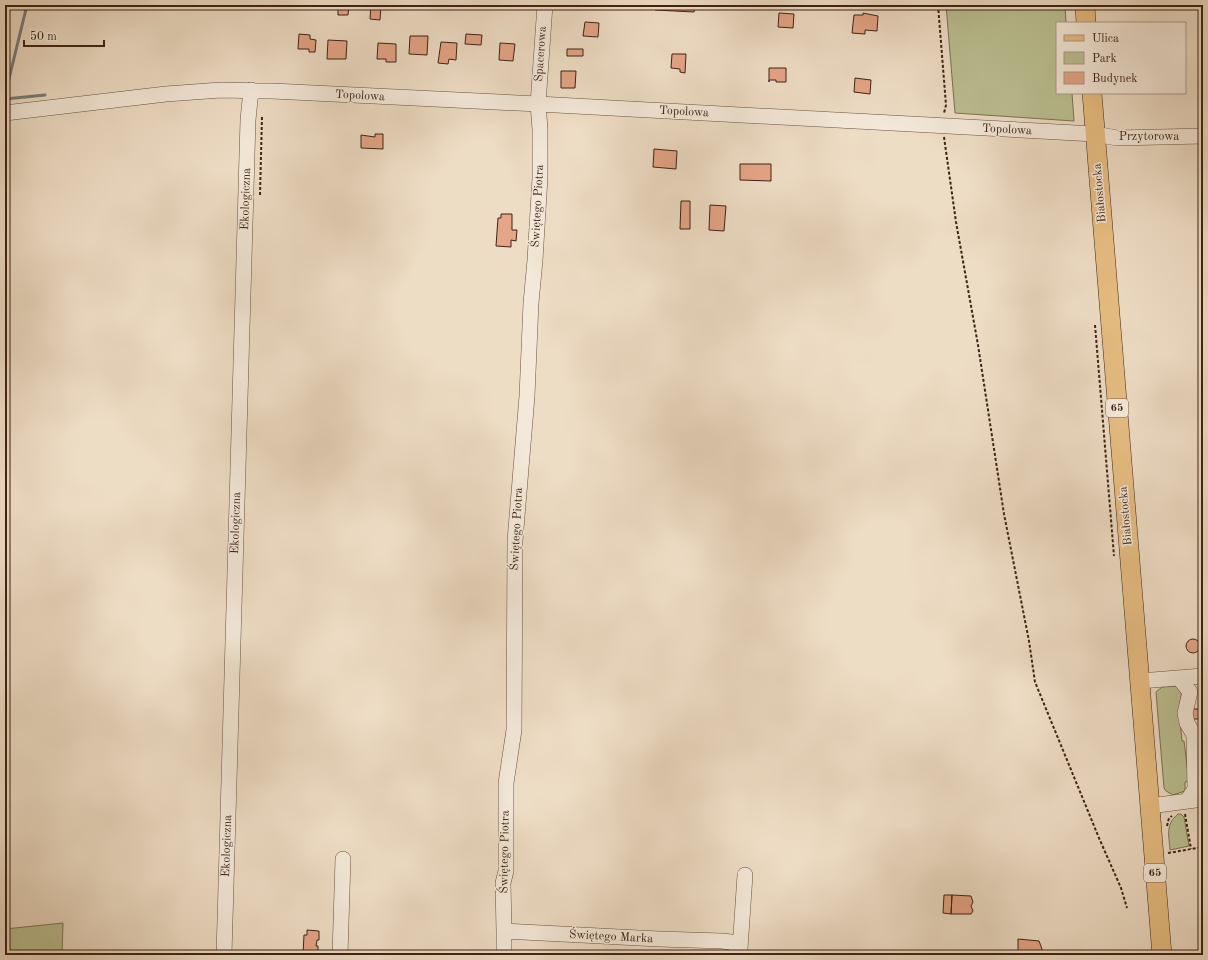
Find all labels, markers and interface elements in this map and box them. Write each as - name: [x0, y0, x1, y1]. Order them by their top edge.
- scale bar: [24, 22, 104, 48]
- legend: [1056, 22, 1186, 94]
- street label: Spacerowa: [533, 26, 549, 82]
- text: 50 m: [30, 30, 57, 43]
- text: Ulica: [1092, 33, 1119, 45]
- text: Park: [1092, 53, 1117, 65]
- text: Budynek: [1092, 73, 1138, 85]
- street label: Topolowa: [335, 89, 385, 103]
- street label: Topolowa: [659, 105, 709, 119]
- street label: Topolowa: [982, 123, 1032, 137]
- street label: Przytorowa: [1119, 131, 1179, 143]
- street label: Białostocka: [1091, 163, 1109, 223]
- street label: Świętego Piotra: [526, 164, 546, 248]
- street label: Ekologiczna: [239, 168, 253, 230]
- road number: 65: [1106, 399, 1128, 417]
- street label: Białostocka: [1117, 486, 1135, 546]
- street label: Świętego Piotra: [505, 487, 525, 571]
- street label: Ekologiczna: [229, 492, 243, 554]
- street label: Świętego Piotra: [494, 810, 512, 894]
- street label: Ekologiczna: [220, 815, 234, 877]
- road number: 65: [1144, 864, 1166, 882]
- street label: Świętego Marka: [569, 925, 654, 945]

